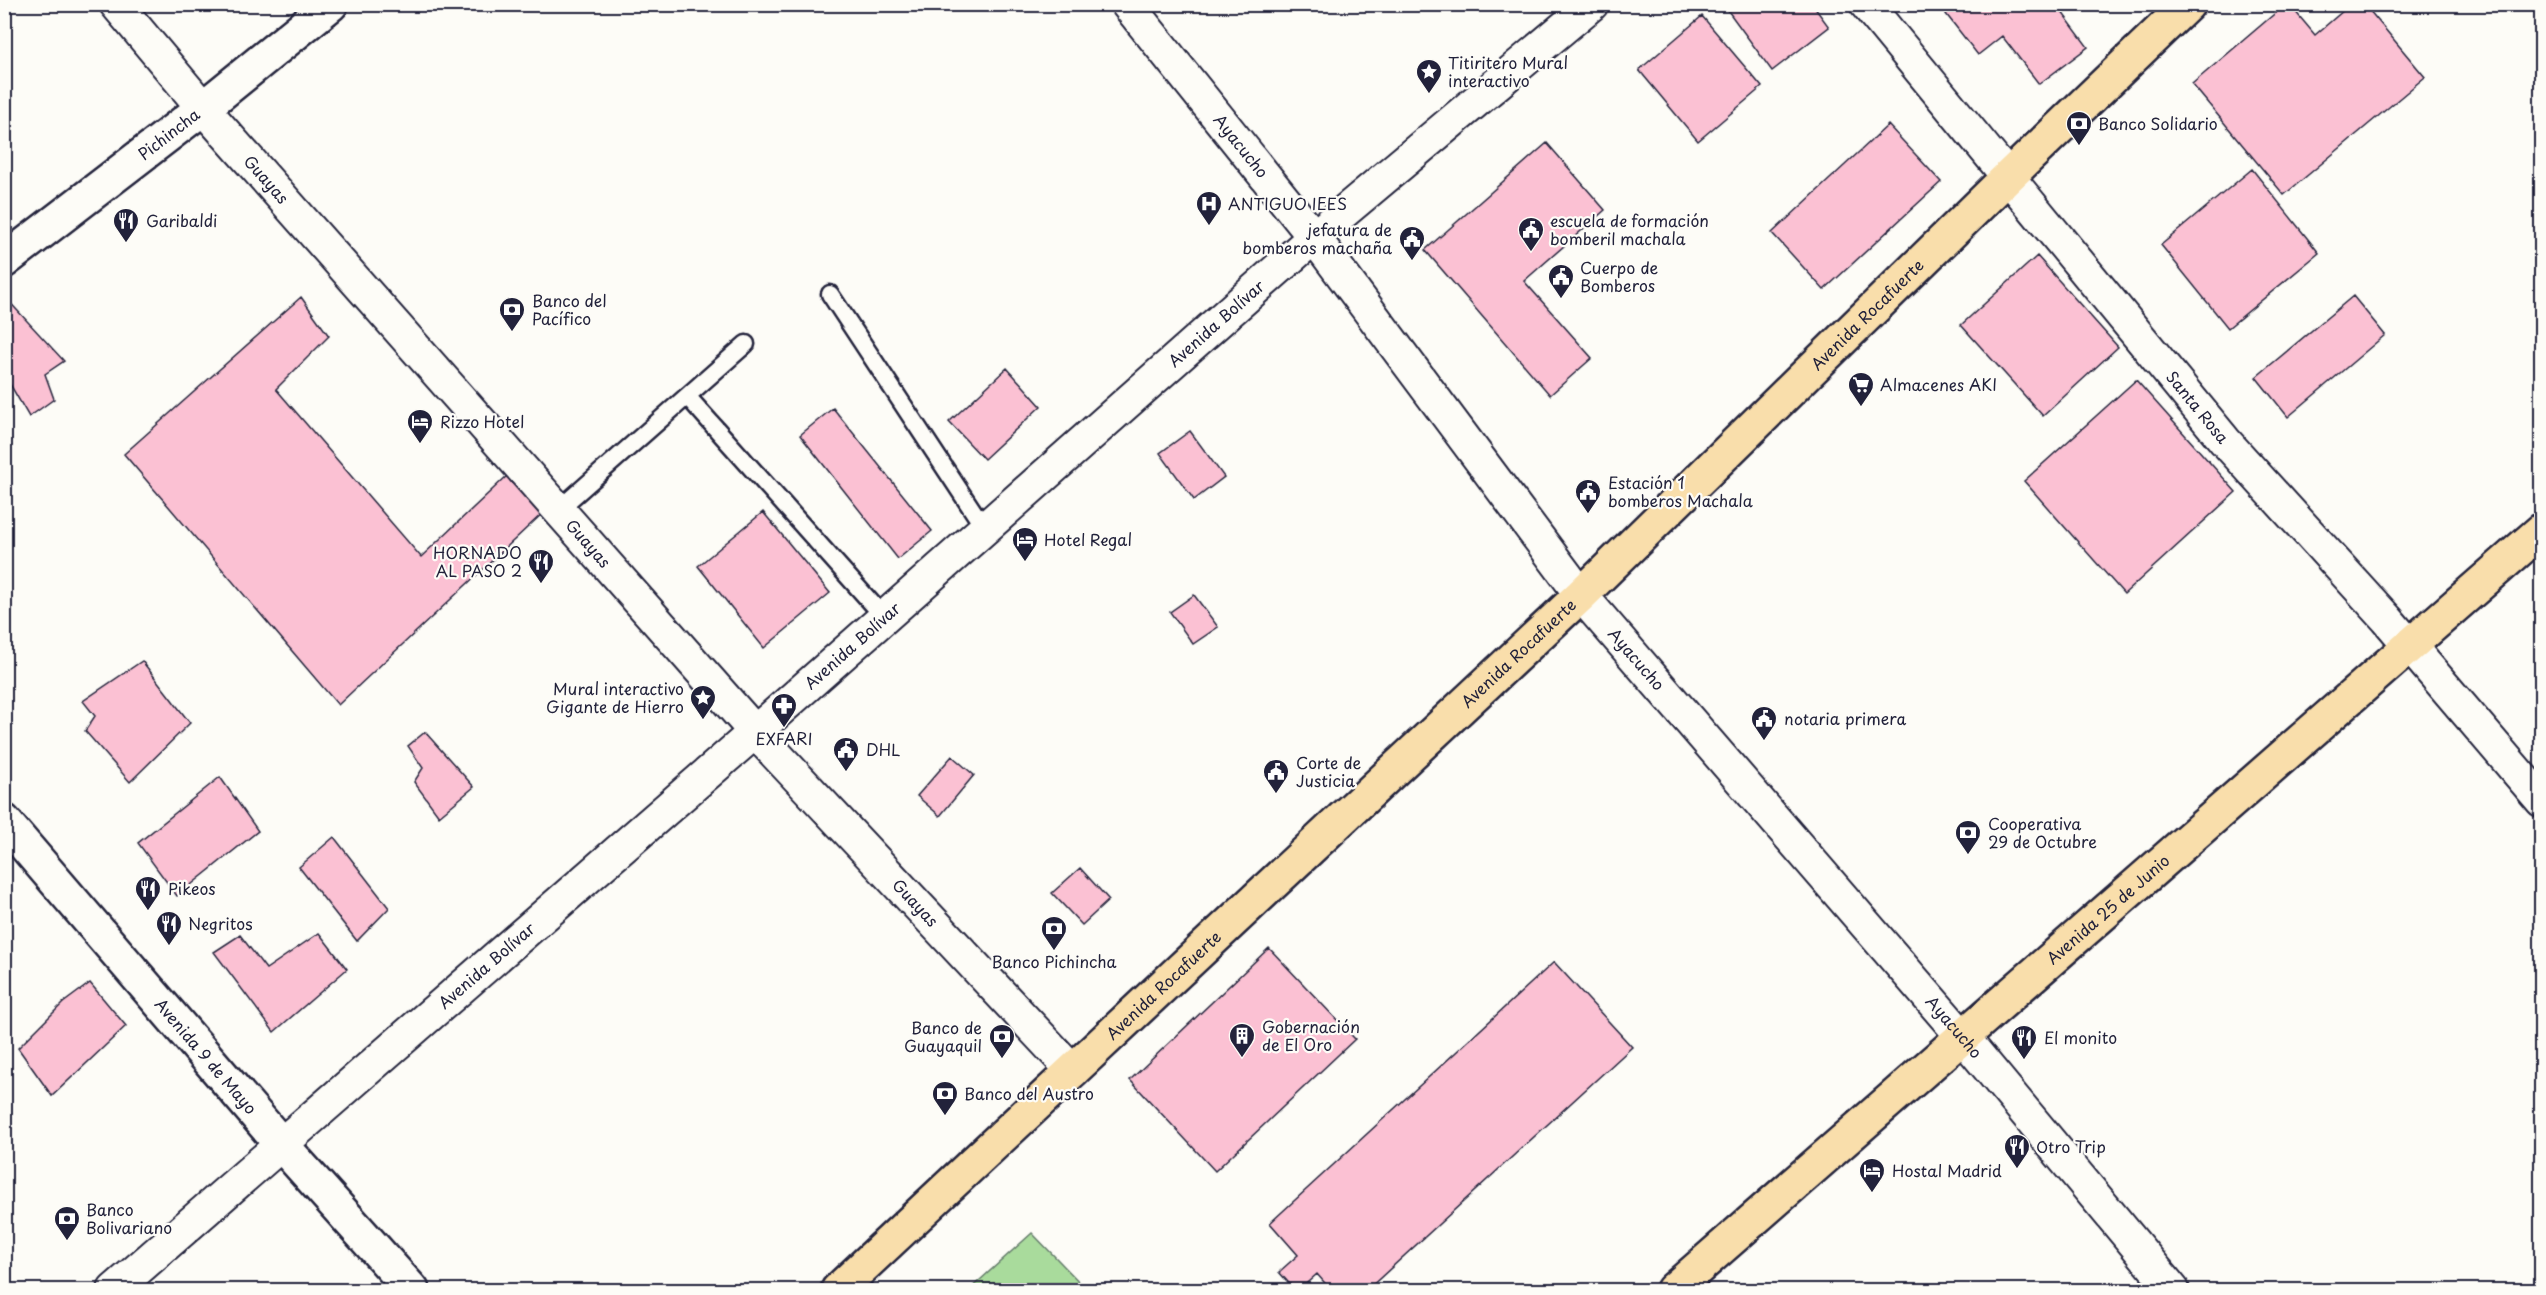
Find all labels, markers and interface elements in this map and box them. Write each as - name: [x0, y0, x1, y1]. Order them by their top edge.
- place label: Titiritero Mural interactivo: [1448, 50, 1568, 92]
- place icon: Titiritero Mural interactivo: [1414, 57, 1444, 95]
- street label: Pichincha: [132, 102, 204, 165]
- street label: Ayacucho: [1208, 108, 1275, 183]
- bank icon: Banco Solidario: [2064, 109, 2094, 147]
- place label: Banco Solidario: [2098, 111, 2218, 135]
- street label: Guayas: [239, 149, 295, 208]
- hospital icon: ANTIGUO IEES: [1194, 189, 1224, 227]
- place label: ANTIGUO IEES: [1228, 191, 1347, 215]
- restaurant icon: Garibaldi: [111, 206, 141, 244]
- place label: Garibaldi: [146, 208, 217, 232]
- place label: escuela de formación bomberil machala: [1550, 208, 1709, 250]
- public building icon: escuela de formación bomberil machala: [1516, 215, 1546, 253]
- place label: jefatura de bomberos machaña: [1243, 217, 1392, 259]
- public building icon: jefatura de bomberos machaña: [1397, 224, 1427, 262]
- street label: Avenida Rocafuerte: [1805, 253, 1929, 375]
- place label: Cuerpo de Bomberos: [1580, 255, 1659, 297]
- public building icon: Cuerpo de Bomberos: [1546, 262, 1576, 300]
- street label: Avenida Bolívar: [1162, 273, 1269, 372]
- place label: Banco del Pacífico: [532, 288, 606, 330]
- bank icon: Banco del Pacífico: [497, 295, 527, 333]
- street label: Santa Rosa: [2161, 365, 2235, 448]
- supermarket icon: Almacenes AKI: [1846, 370, 1876, 408]
- place label: Almacenes AKI: [1880, 372, 1997, 396]
- hotel icon: Rizzo Hotel: [405, 407, 435, 445]
- place label: Rizzo Hotel: [440, 409, 524, 433]
- place label: Estación 1 bomberos Machala: [1608, 470, 1753, 512]
- public building icon: Estación 1 bomberos Machala: [1573, 477, 1603, 515]
- street label: Guayas: [561, 513, 617, 572]
- hotel icon: Hotel Regal: [1010, 525, 1040, 563]
- place label: Hotel Regal: [1044, 527, 1132, 551]
- place label: HORNADO AL PASO 2: [433, 540, 522, 582]
- restaurant icon: HORNADO AL PASO 2: [526, 547, 556, 585]
- street label: Avenida Rocafuerte: [1455, 593, 1581, 713]
- street label: Avenida Bolívar: [798, 595, 906, 694]
- street label: Ayacucho: [1603, 622, 1671, 695]
- place label: Mural interactivo Gigante de Hierro: [546, 676, 684, 718]
- place icon: Mural interactivo Gigante de Hierro: [688, 683, 718, 721]
- pharmacy icon: EXFARI: [769, 691, 799, 729]
- public building icon: notaria primera: [1749, 704, 1779, 742]
- place label: notaria primera: [1784, 706, 1906, 730]
- place label: EXFARI: [755, 726, 813, 750]
- public building icon: DHL: [831, 735, 861, 773]
- place label: DHL: [866, 737, 900, 761]
- place label: Corte de Justicia: [1296, 750, 1362, 792]
- public building icon: Corte de Justicia: [1261, 757, 1291, 795]
- place label: Cooperativa 29 de Octubre: [1988, 811, 2097, 853]
- bank icon: Cooperativa 29 de Octubre: [1953, 818, 1983, 856]
- street label: Avenida 25 de Junio: [2041, 848, 2174, 969]
- street label: Guayas: [887, 873, 945, 932]
- restaurant icon: Pikeos: [133, 874, 163, 912]
- place label: Pikeos: [168, 876, 216, 900]
- restaurant icon: Negritos: [154, 909, 184, 947]
- place label: Negritos: [188, 911, 253, 935]
- bank icon: Banco Pichincha: [1039, 914, 1069, 952]
- street label: Avenida Bolívar: [432, 916, 540, 1014]
- street label: Avenida Rocafuerte: [1100, 925, 1226, 1045]
- place label: Banco Pichincha: [992, 949, 1116, 973]
- street label: Ayacucho: [1921, 989, 1989, 1063]
- street label: Avenida 9 de Mayo: [150, 992, 263, 1119]
- place label: Gobernación de El Oro: [1262, 1014, 1360, 1056]
- place label: Banco de Guayaquil: [904, 1015, 982, 1057]
- building icon: Gobernación de El Oro: [1227, 1021, 1257, 1059]
- bank icon: Banco de Guayaquil: [987, 1022, 1017, 1060]
- restaurant icon: El monito: [2009, 1023, 2039, 1061]
- place label: El monito: [2044, 1025, 2117, 1049]
- bank icon: Banco del Austro: [930, 1079, 960, 1117]
- place label: Banco del Austro: [964, 1081, 1094, 1105]
- restaurant icon: Otro Trip: [2002, 1132, 2032, 1170]
- place label: Otro Trip: [2036, 1134, 2106, 1158]
- hotel icon: Hostal Madrid: [1857, 1156, 1887, 1194]
- place label: Hostal Madrid: [1892, 1158, 2002, 1182]
- place label: Banco Bolivariano: [86, 1197, 172, 1239]
- bank icon: Banco Bolivariano: [52, 1204, 82, 1242]

